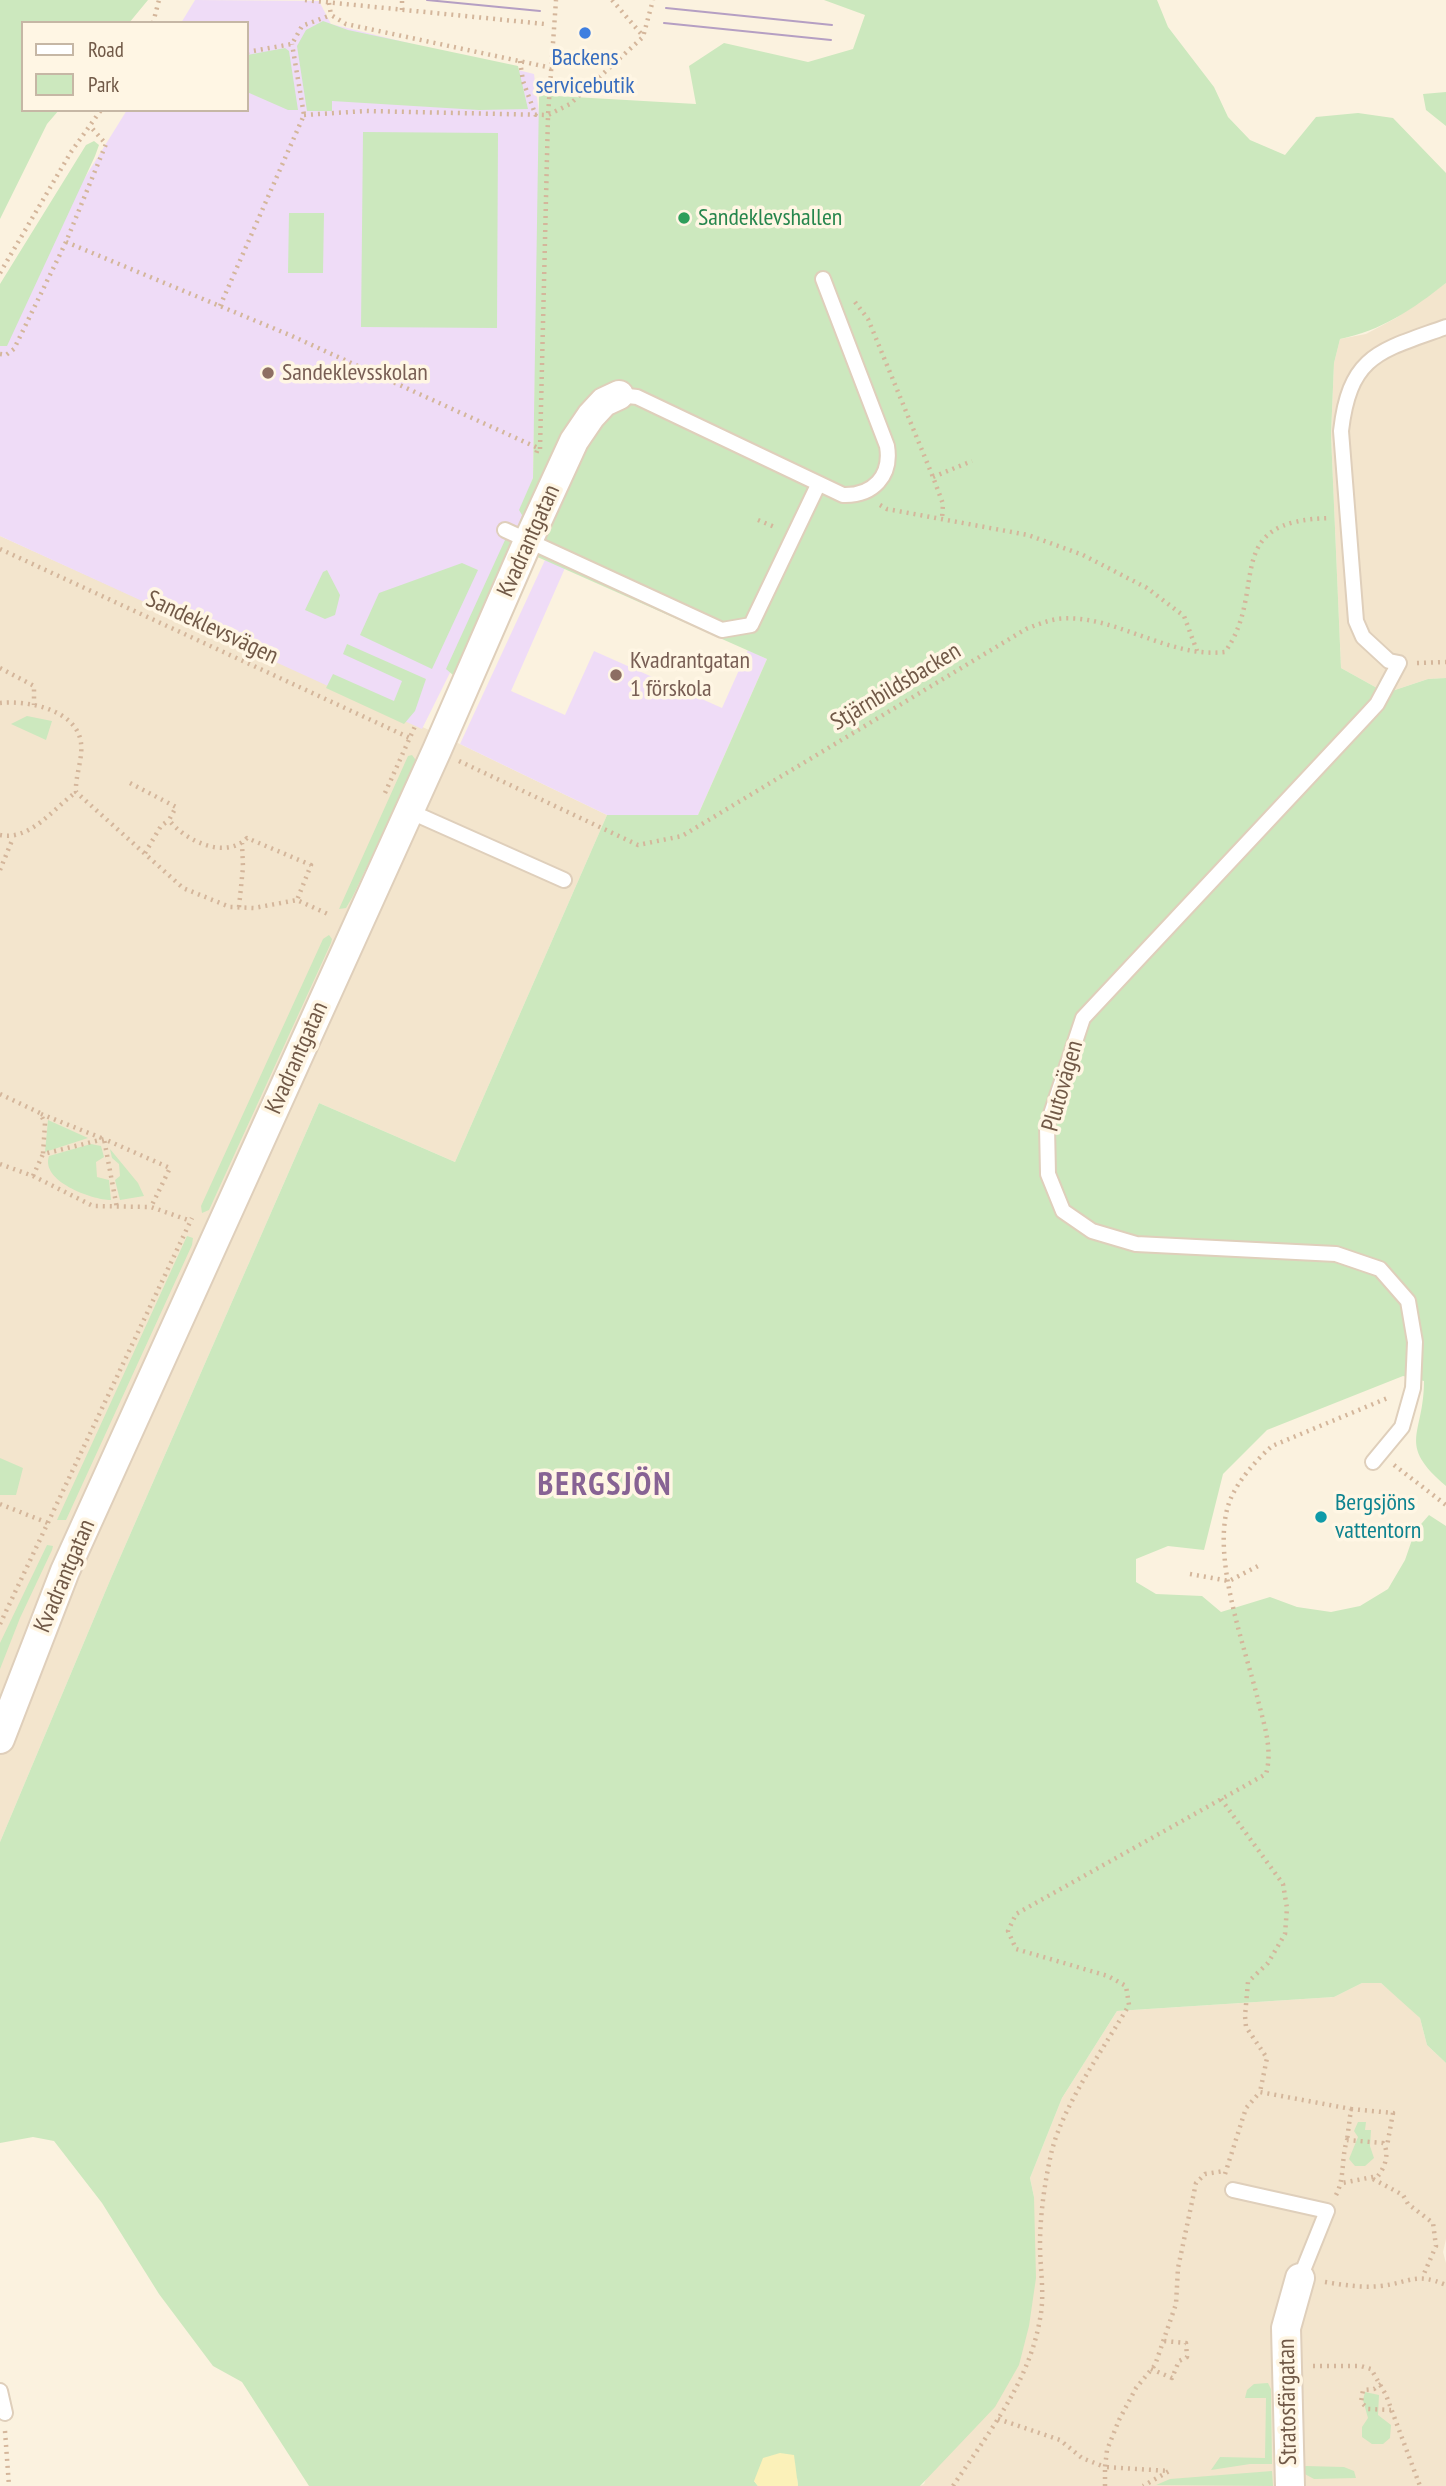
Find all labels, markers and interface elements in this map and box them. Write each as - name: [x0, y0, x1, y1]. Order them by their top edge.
- legend: [21, 21, 248, 112]
- marker: Backens servicebutik: [577, 25, 593, 41]
- text: Road: [88, 36, 124, 63]
- place label: Backens servicebutik: [535, 44, 635, 100]
- text: Park: [88, 71, 119, 98]
- place label: Sandeklevshallen: [698, 204, 842, 232]
- marker: Sandeklevshallen: [676, 210, 692, 226]
- place label: Sandeklevsskolan: [282, 359, 428, 387]
- marker: Sandeklevsskolan: [260, 365, 276, 381]
- street label: Kvadrantgatan: [491, 480, 567, 602]
- street label: Sandeklevsvägen: [141, 585, 283, 671]
- street label: Stjärnbildsbacken: [826, 637, 966, 737]
- place label: Kvadrantgatan 1 förskola: [630, 647, 750, 703]
- marker: Kvadrantgatan 1 förskola: [608, 667, 624, 683]
- street label: Kvadrantgatan: [259, 997, 335, 1119]
- street label: Plutovägen: [1036, 1037, 1090, 1135]
- district label: BERGSJÖN: [538, 1467, 672, 1505]
- place label: Bergsjöns vattentorn: [1335, 1489, 1421, 1545]
- marker: Bergsjöns vattentorn: [1313, 1509, 1329, 1525]
- street label: Kvadrantgatan: [28, 1515, 102, 1637]
- street label: Stratosfärgatan: [1272, 2338, 1304, 2466]

